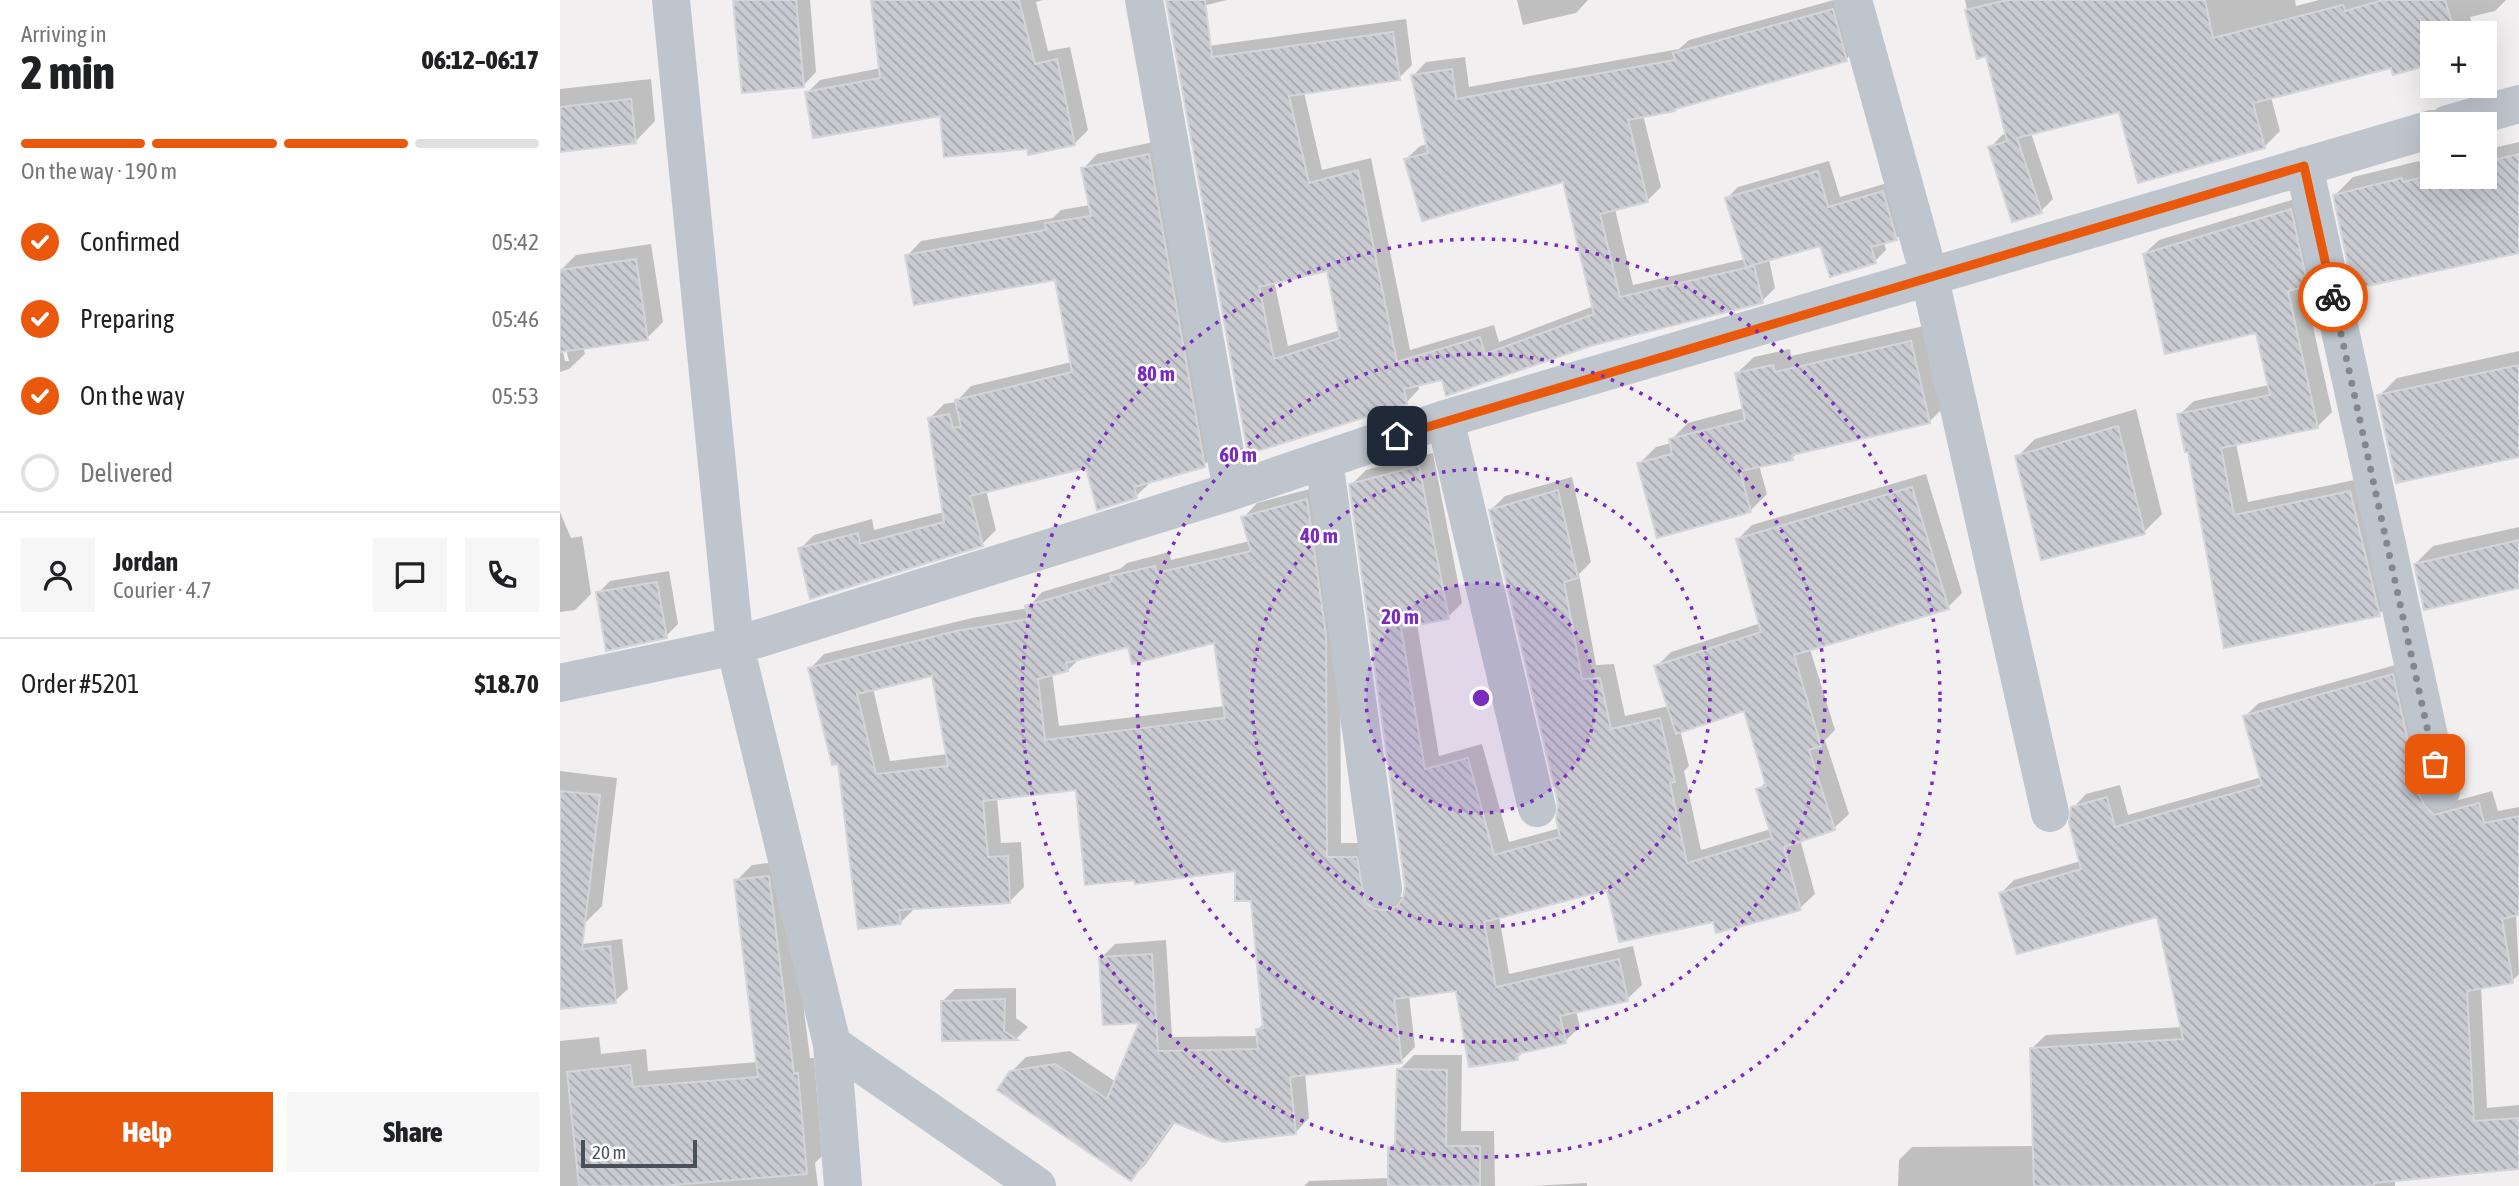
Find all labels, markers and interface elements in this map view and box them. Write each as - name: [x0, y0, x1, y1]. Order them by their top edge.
- text: Arriving in: [21, 21, 107, 47]
- map controls: [2420, 21, 2497, 189]
- button: +: [2420, 21, 2497, 98]
- text: 06:12–06:17: [422, 45, 539, 75]
- text: 2 min: [21, 46, 115, 99]
- button: −: [2420, 112, 2497, 189]
- text: On the way · 190 m: [21, 158, 177, 184]
- icon: check: [21, 223, 59, 261]
- text: Confirmed: [80, 227, 180, 257]
- text: 05:42: [492, 229, 539, 255]
- courier: [2298, 262, 2368, 332]
- icon: bike: [2314, 278, 2352, 316]
- icon: check: [21, 300, 59, 338]
- text: Preparing: [80, 304, 174, 334]
- text: 05:46: [492, 306, 539, 332]
- text: 80 m: [1137, 361, 1175, 385]
- icon: check: [21, 377, 59, 415]
- text: On the way: [80, 381, 185, 411]
- text: 05:53: [492, 383, 539, 409]
- pin: [1367, 406, 1427, 466]
- icon: home: [1378, 417, 1416, 455]
- text: 60 m: [1219, 442, 1257, 466]
- text: Delivered: [80, 458, 173, 488]
- text: 40 m: [1299, 523, 1338, 547]
- button: person: [21, 538, 95, 612]
- button: chat: [373, 538, 447, 612]
- button: phone: [465, 538, 539, 612]
- text: Jordan: [113, 547, 178, 577]
- text: Courier · 4.7: [113, 577, 212, 603]
- text: 20 m: [1381, 604, 1419, 628]
- text: Order #5201: [21, 669, 140, 699]
- text: $18.70: [475, 669, 539, 699]
- centre of rings: [1469, 686, 1493, 710]
- pin: [2405, 734, 2465, 794]
- icon: bag: [2416, 745, 2454, 783]
- button: Help: [21, 1092, 273, 1172]
- button: Share: [287, 1092, 539, 1172]
- scale bar: [581, 1137, 696, 1169]
- text: 20 m: [592, 1141, 626, 1163]

